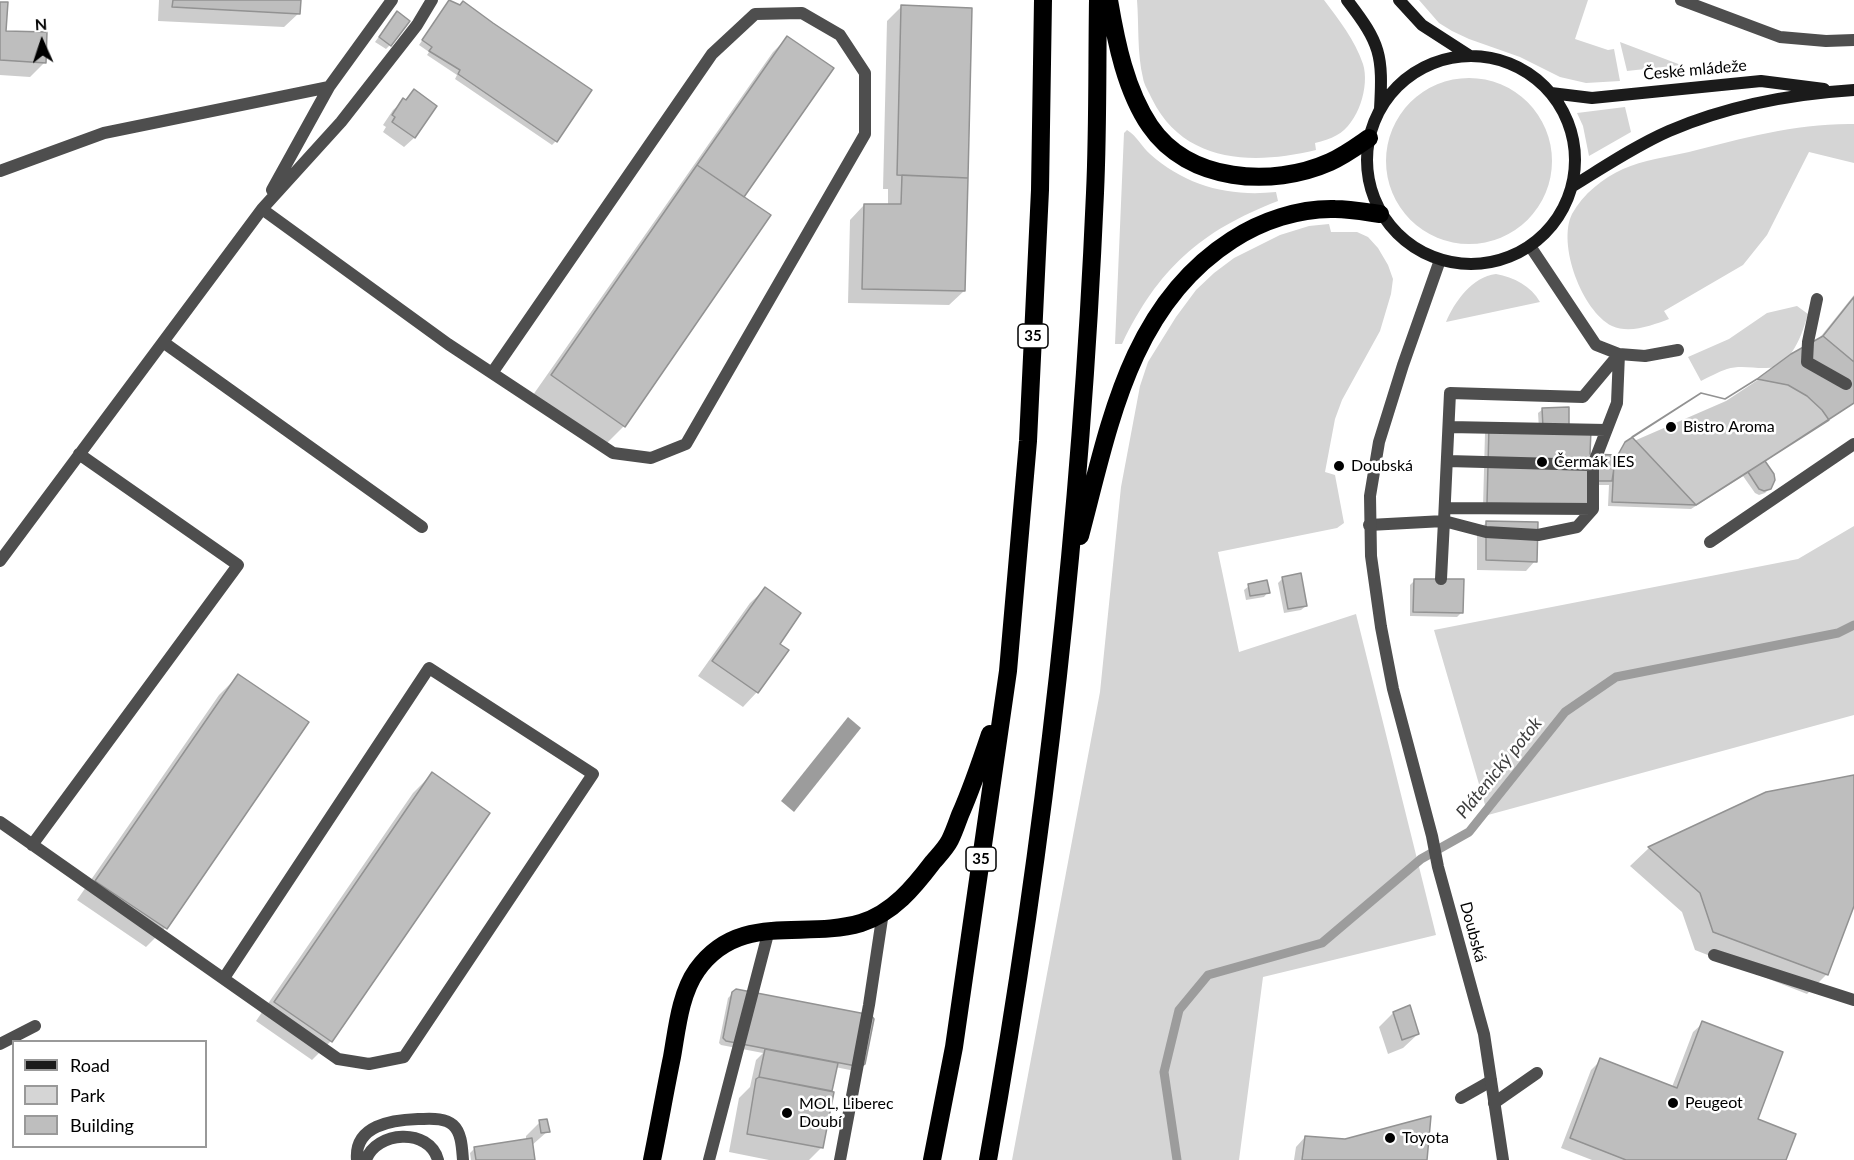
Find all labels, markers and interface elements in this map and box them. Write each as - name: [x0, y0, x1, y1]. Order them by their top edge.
- north arrow: [12, 12, 72, 72]
- text: N: [34, 14, 48, 33]
- street label: České mládeže: [1642, 56, 1748, 84]
- road number: 35: [1018, 324, 1048, 348]
- place label: Bistro Aroma: [1683, 417, 1775, 437]
- marker: Bistro Aroma: [1664, 420, 1678, 434]
- place label: Čermák IES: [1554, 452, 1635, 472]
- marker: Čermák IES: [1535, 455, 1549, 469]
- place label: Doubská: [1351, 456, 1413, 476]
- marker: Doubská: [1332, 459, 1346, 473]
- water label: Plátenický potok: [1452, 713, 1546, 823]
- road number: 35: [966, 847, 996, 871]
- street label: Doubská: [1456, 900, 1490, 964]
- legend: [12, 1040, 207, 1148]
- text: Road: [70, 1054, 110, 1076]
- text: Park: [70, 1084, 105, 1106]
- place label: Peugeot: [1685, 1093, 1743, 1113]
- place label: MOL, Liberec Doubí: [799, 1094, 894, 1132]
- marker: Peugeot: [1666, 1096, 1680, 1110]
- marker: MOL, Liberec Doubí: [780, 1106, 794, 1120]
- text: Building: [70, 1114, 134, 1136]
- place label: Toyota: [1402, 1128, 1449, 1148]
- marker: Toyota: [1383, 1131, 1397, 1145]

